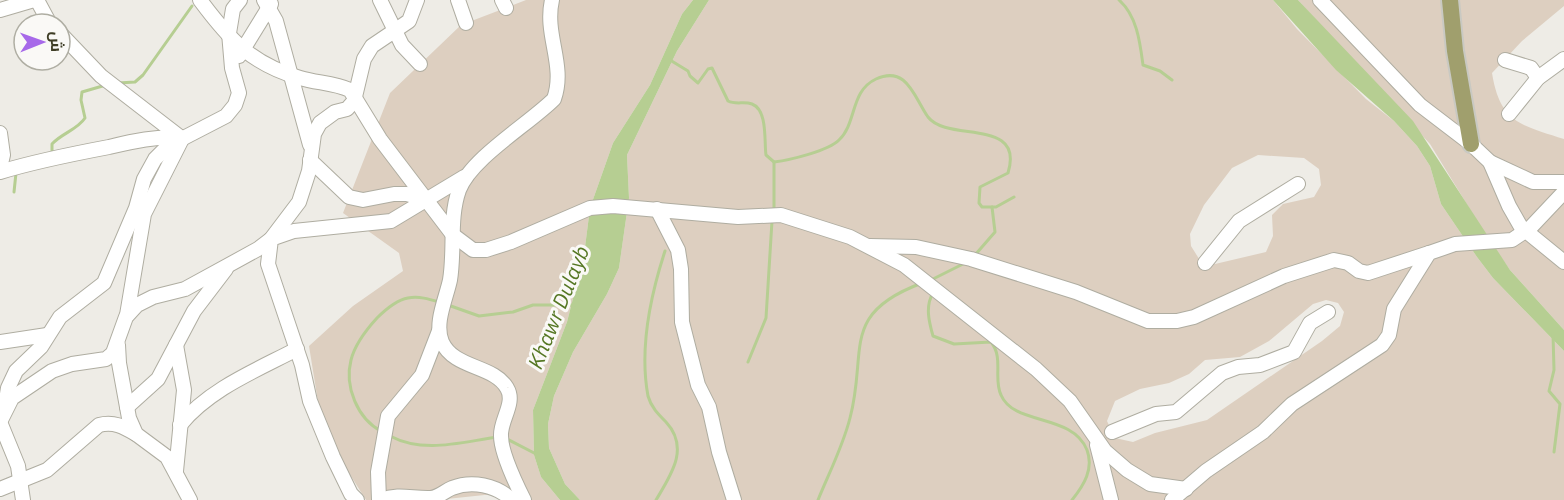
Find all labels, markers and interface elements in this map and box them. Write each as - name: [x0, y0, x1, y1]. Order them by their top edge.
- north arrow: [12, 12, 72, 72]
- text: ش: [47, 31, 67, 52]
- water label: Khawr Dulayb: [521, 241, 595, 373]

